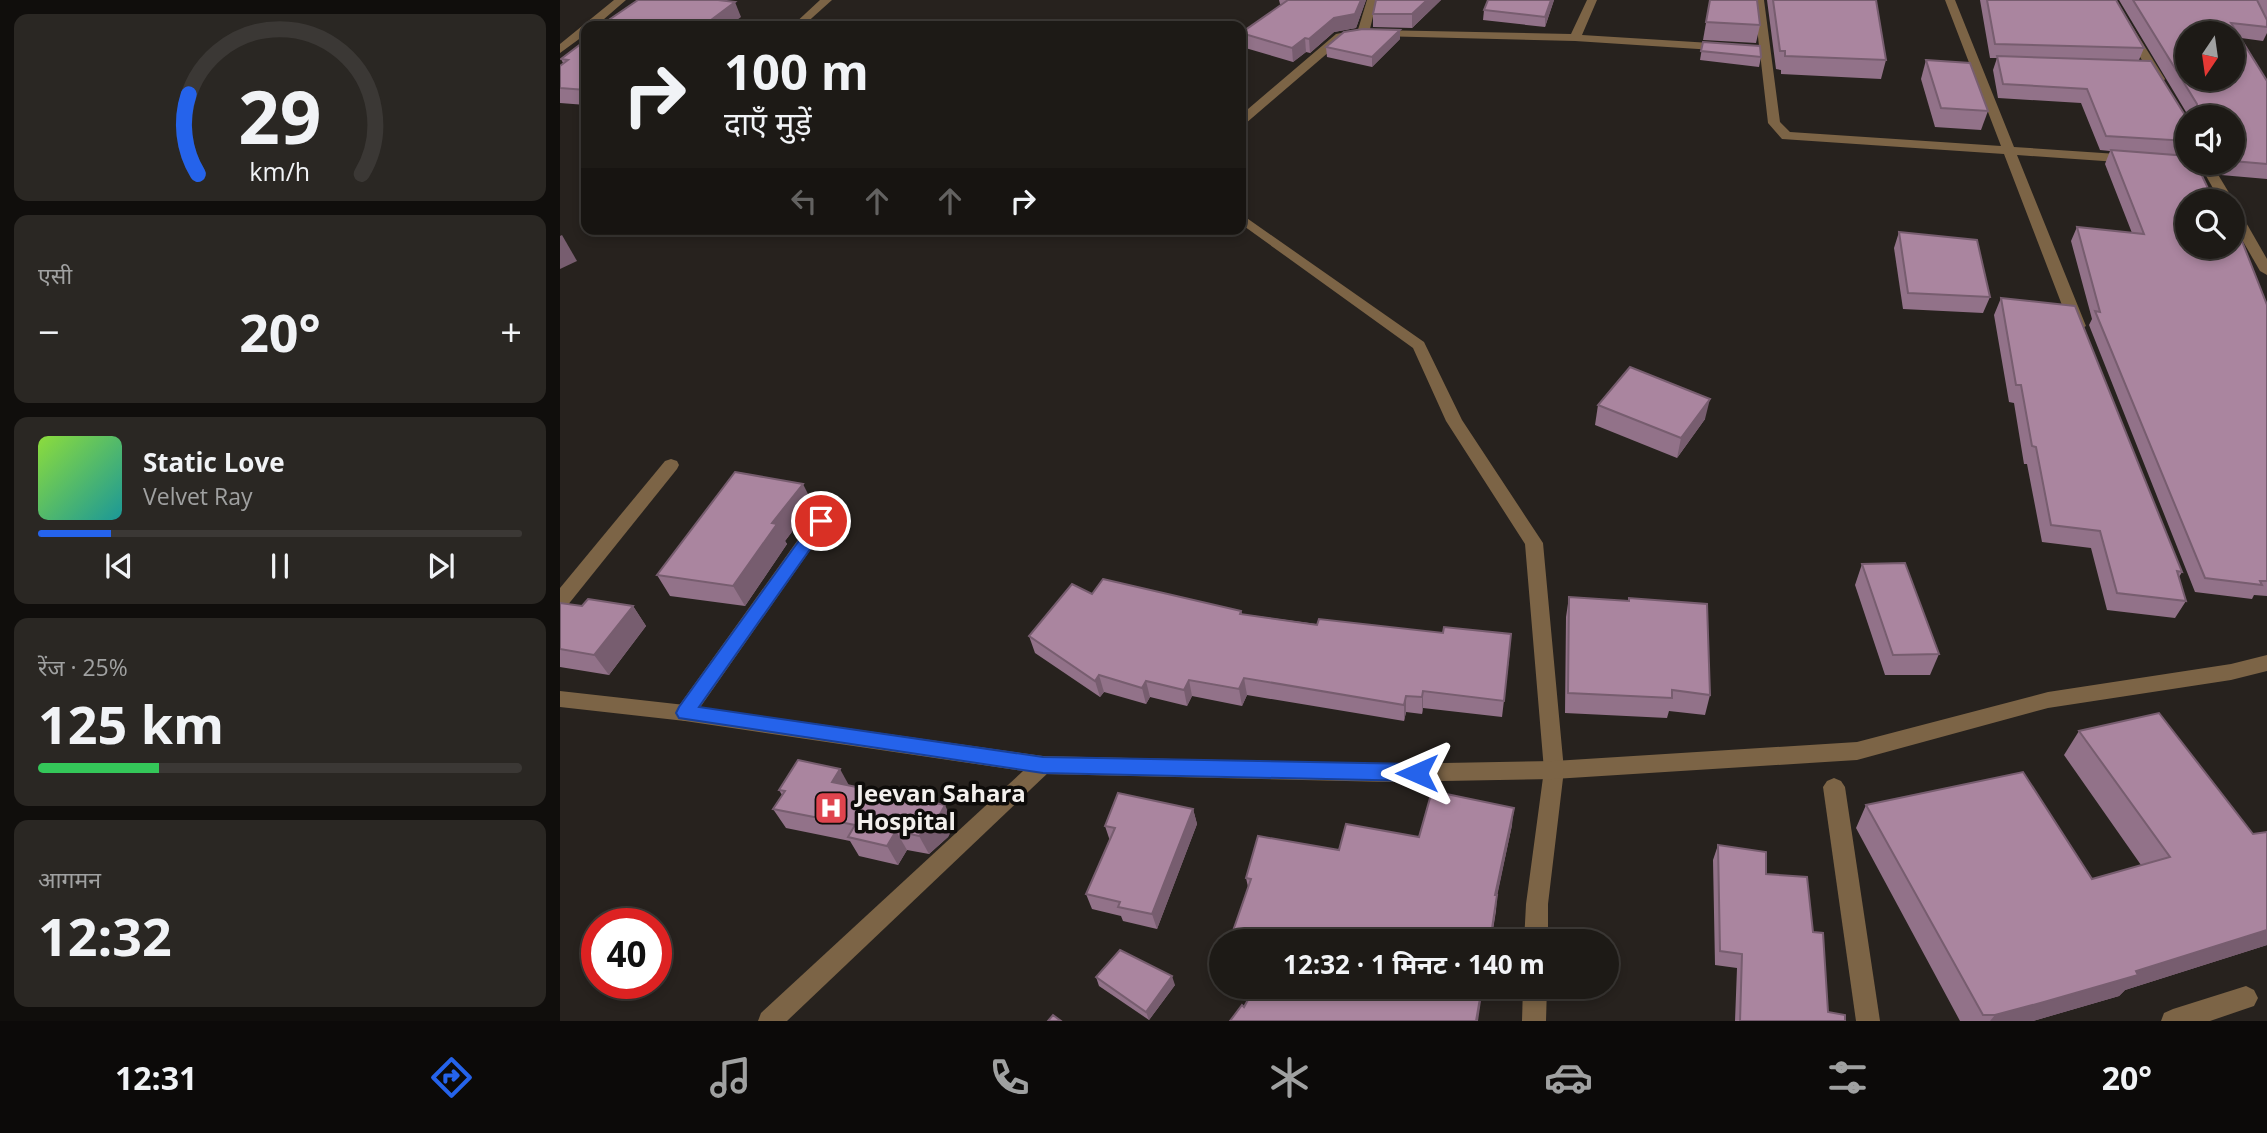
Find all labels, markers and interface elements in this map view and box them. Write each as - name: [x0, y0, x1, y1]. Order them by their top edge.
- north arrow: [2175, 21, 2245, 91]
- map controls: [2175, 21, 2245, 259]
- text: 100 m: [724, 38, 869, 104]
- icon: right: [609, 49, 700, 140]
- text: 29: [238, 66, 322, 165]
- text: दाएँ मुड़ें: [724, 101, 812, 144]
- button: sound: [2175, 105, 2245, 175]
- text: km/h: [250, 154, 310, 188]
- icon: left: [785, 182, 823, 220]
- icon: ahead: [858, 182, 896, 220]
- icon: ahead: [931, 182, 969, 220]
- icon: right: [1004, 182, 1042, 220]
- button: search: [2175, 189, 2245, 259]
- text: एसी: [38, 259, 72, 291]
- text: 20°: [239, 296, 321, 367]
- text: −: [38, 305, 60, 357]
- text: +: [500, 305, 522, 357]
- text: Static Love: [143, 444, 285, 480]
- text: Velvet Ray: [143, 480, 253, 512]
- pin: [791, 491, 851, 551]
- icon: arrive: [802, 502, 840, 540]
- icon: previous: [100, 547, 138, 585]
- icon: pause: [261, 547, 299, 585]
- icon: next: [422, 547, 460, 585]
- text: रेंज · 25%: [38, 651, 128, 683]
- text: 125 km: [38, 688, 224, 759]
- position arrow: [1380, 736, 1454, 810]
- place label: Jeevan Sahara Hospital: [854, 776, 1026, 837]
- hospital icon: Jeevan Sahara Hospital: [812, 789, 850, 827]
- text: आगमन: [38, 863, 101, 895]
- text: 12:32: [38, 900, 172, 971]
- speed limit sign: 40: [581, 908, 672, 999]
- text: 12:32 · 1 मिनट · 140 m: [1283, 946, 1545, 982]
- icon: directions: [427, 1053, 476, 1102]
- icon: music: [706, 1053, 755, 1102]
- icon: phone: [985, 1053, 1034, 1102]
- icon: climate: [1265, 1053, 1314, 1102]
- icon: car: [1544, 1053, 1593, 1102]
- icon: filters: [1823, 1053, 1872, 1102]
- text: 12:31: [115, 1056, 197, 1099]
- text: 20°: [2102, 1056, 2152, 1099]

